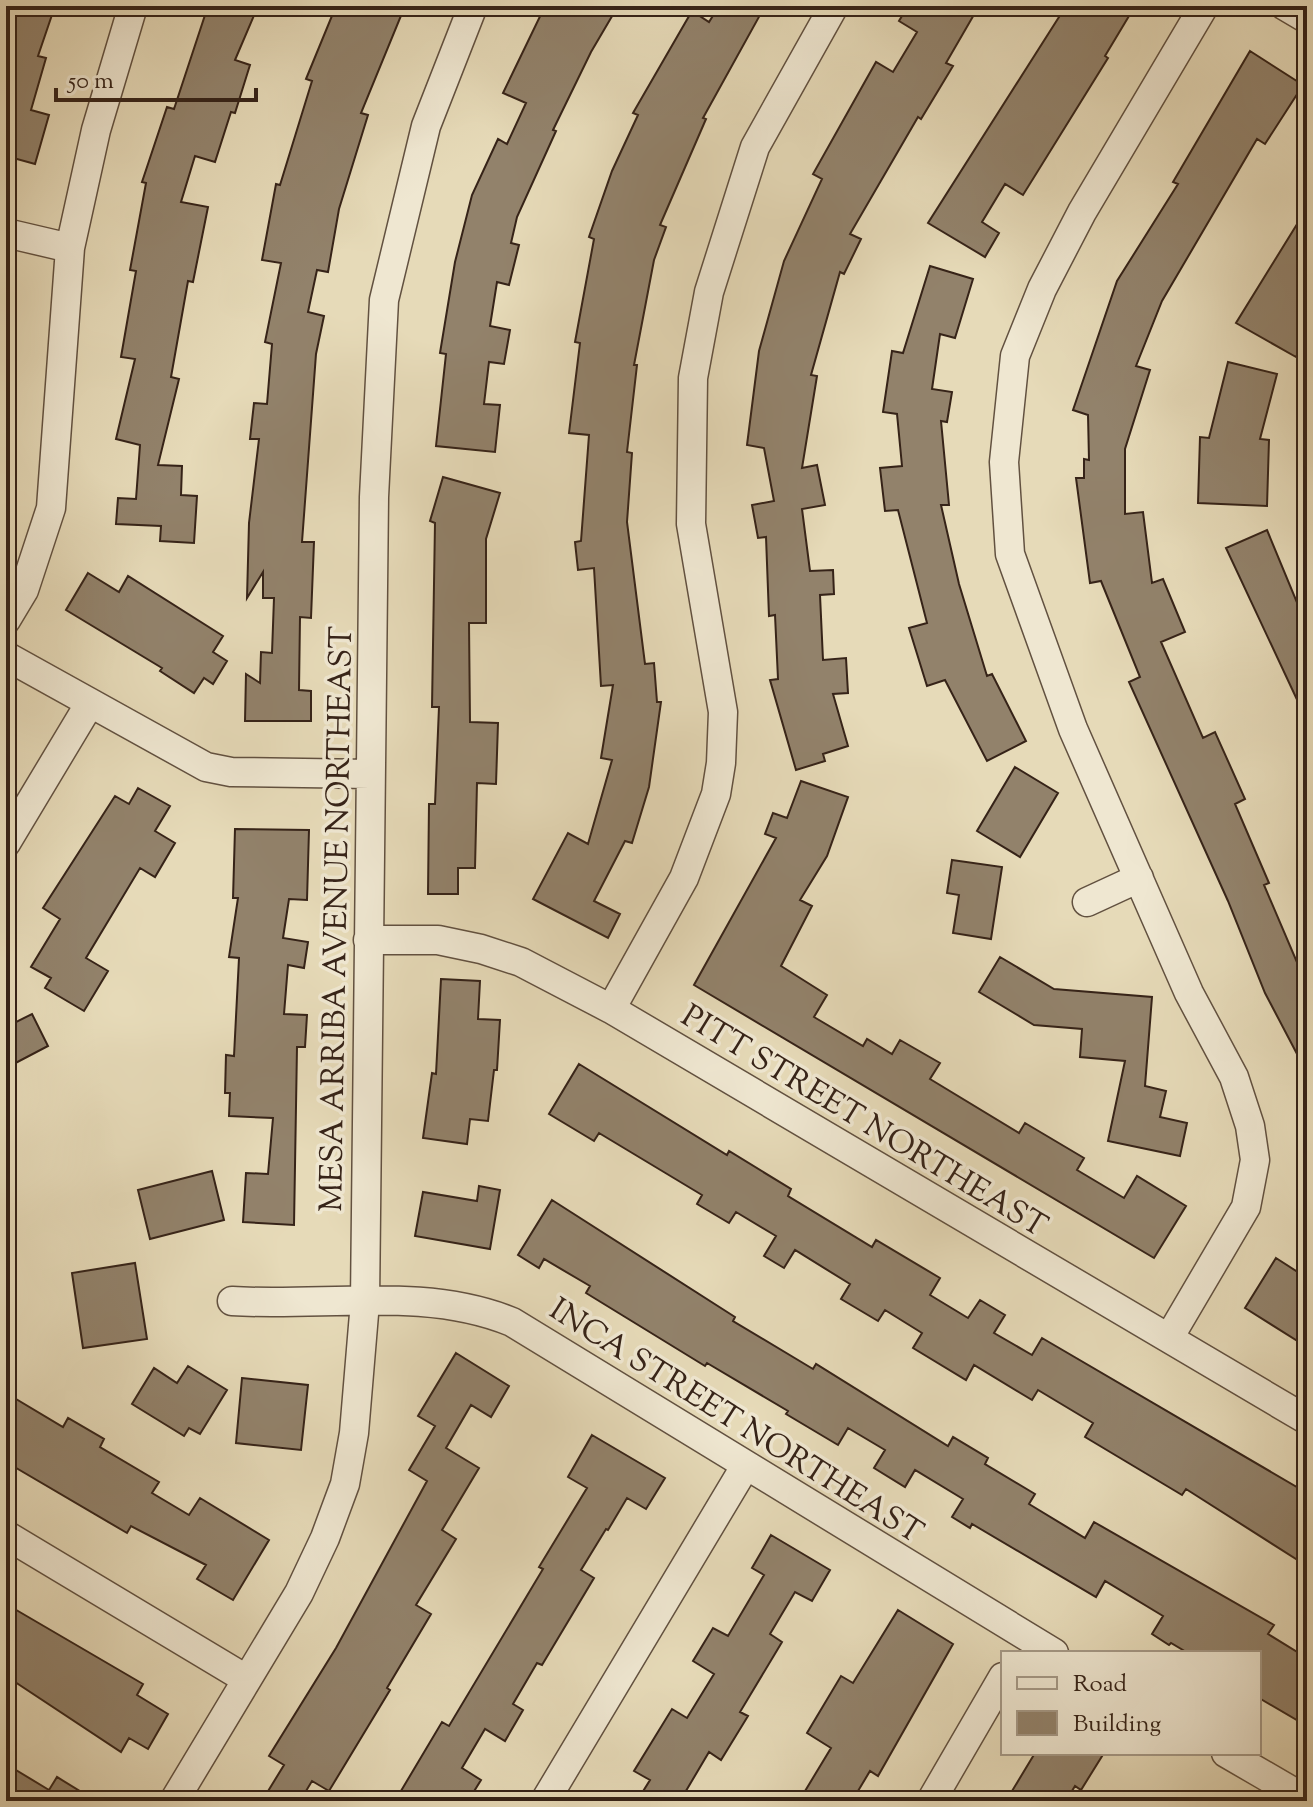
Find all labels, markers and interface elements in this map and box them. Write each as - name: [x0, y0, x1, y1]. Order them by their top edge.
- scale bar: [56, 52, 256, 102]
- text: 50 m: [66, 65, 114, 99]
- street label: MESA ARRIBA AVENUE NORTHEAST: [310, 626, 366, 1212]
- street label: PITT STREET NORTHEAST: [672, 995, 1055, 1250]
- street label: INCA STREET NORTHEAST: [540, 1288, 931, 1557]
- legend: [1001, 1651, 1261, 1755]
- text: Road: [1073, 1668, 1127, 1702]
- text: Building: [1073, 1708, 1162, 1742]

